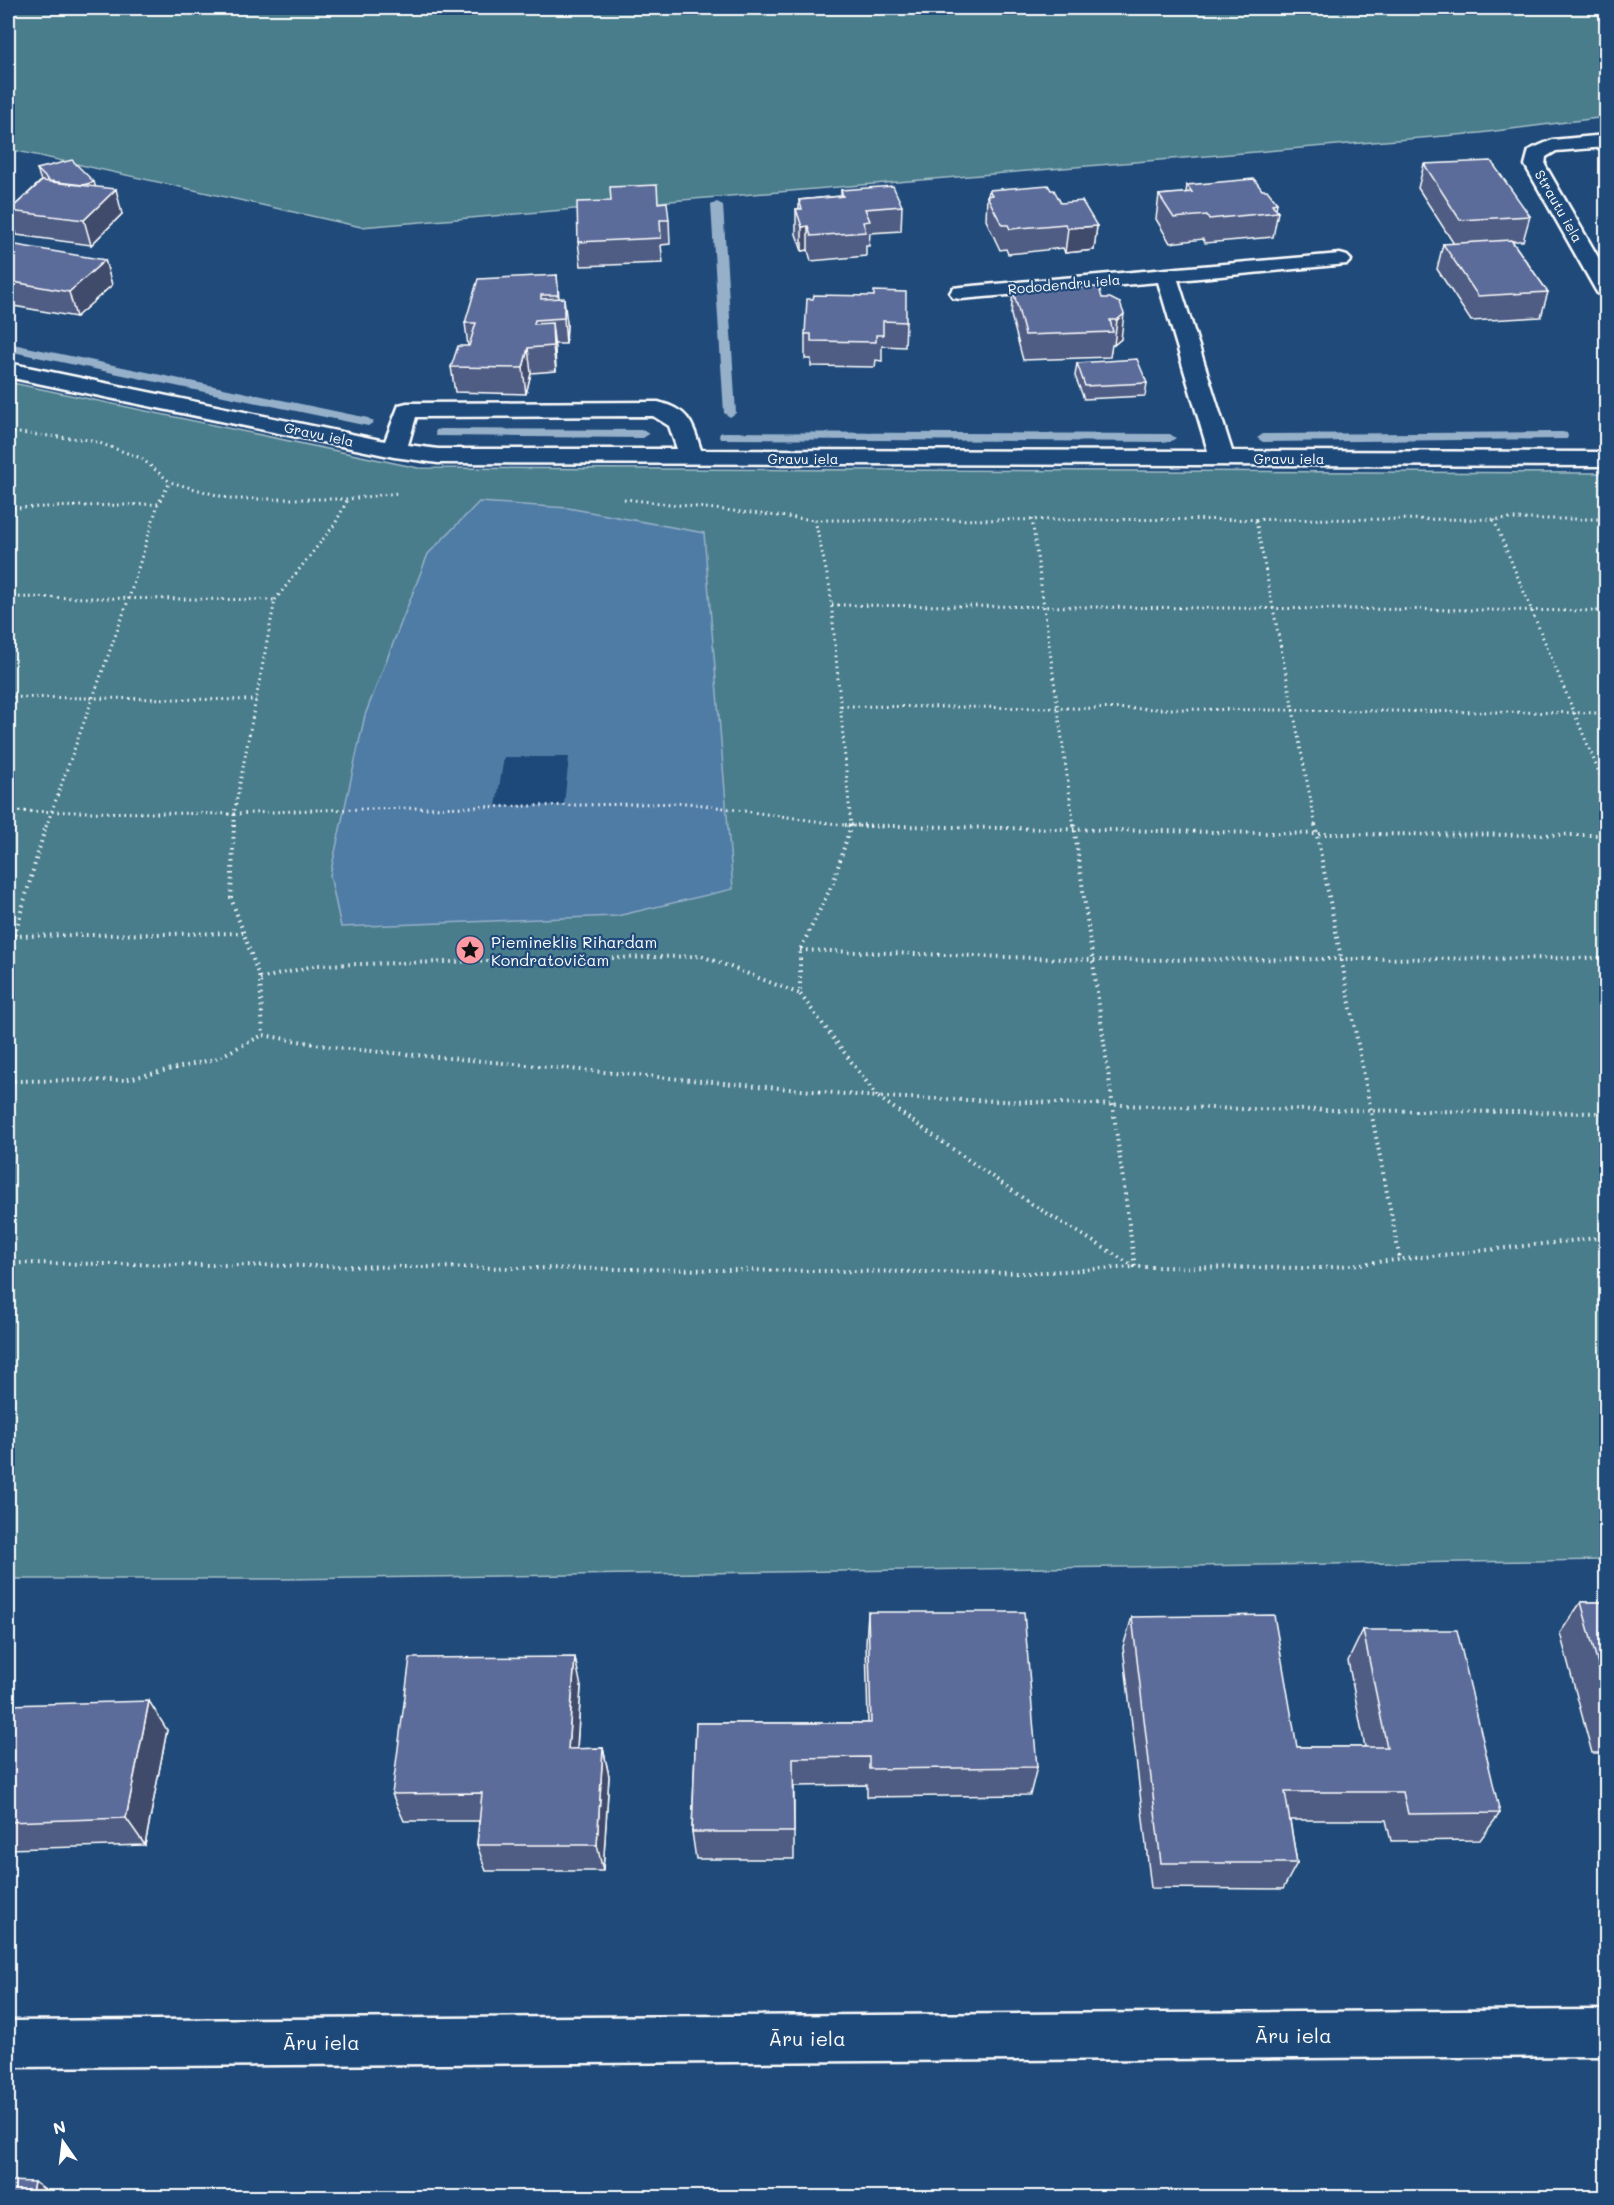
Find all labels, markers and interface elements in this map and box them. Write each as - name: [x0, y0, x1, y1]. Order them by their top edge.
- street label: Strautu iela: [1531, 166, 1587, 246]
- street label: Rododendru iela: [1007, 270, 1121, 298]
- street label: Gravu iela: [282, 417, 356, 451]
- street label: Gravu iela: [768, 449, 838, 468]
- street label: Gravu iela: [1254, 449, 1324, 468]
- place label: Piemineklis Rihardam Kondratovičam: [491, 931, 657, 970]
- place icon: Piemineklis Rihardam Kondratovičam: [454, 934, 486, 966]
- street label: Āru iela: [1254, 2022, 1332, 2048]
- street label: Āru iela: [768, 2025, 846, 2051]
- street label: Āru iela: [282, 2029, 360, 2055]
- north arrow: [33, 2112, 93, 2172]
- text: N: [51, 2115, 68, 2139]

